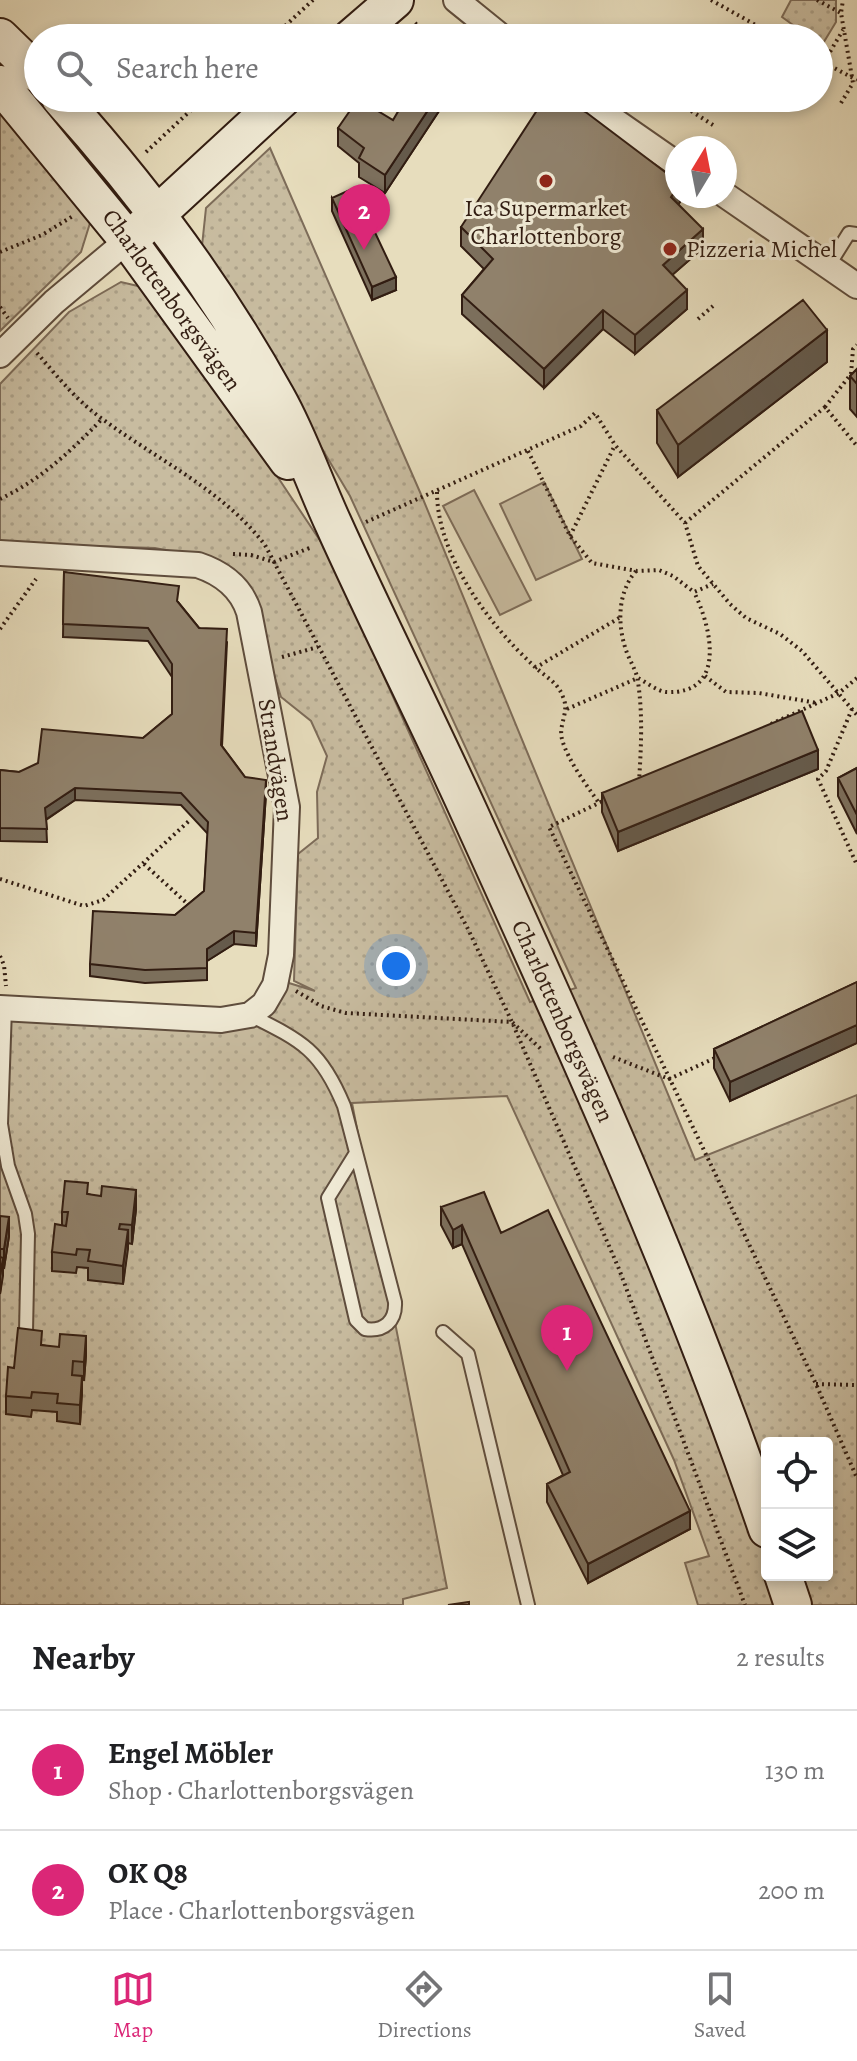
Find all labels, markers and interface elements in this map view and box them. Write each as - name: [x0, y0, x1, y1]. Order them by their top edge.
- search box: [24, 24, 833, 112]
- icon: search: [52, 46, 96, 90]
- text: Search here: [116, 48, 259, 88]
- north arrow: [665, 136, 737, 208]
- marker: Ica Supermarket Charlottenborg: [537, 172, 555, 190]
- pin: 2: [338, 184, 390, 250]
- place label: Ica Supermarket Charlottenborg: [465, 192, 627, 252]
- street label: Charlottenborgsvägen: [95, 202, 249, 398]
- place label: Pizzeria Michel: [686, 233, 837, 265]
- marker: Pizzeria Michel: [661, 240, 679, 258]
- street label: Strandvägen: [250, 696, 302, 824]
- street label: Charlottenborgsvägen: [504, 915, 622, 1127]
- your location: [376, 946, 416, 986]
- pin: 1: [541, 1305, 593, 1371]
- map controls: [761, 1437, 833, 1581]
- button: locate: [761, 1437, 833, 1509]
- button: layers: [761, 1509, 833, 1581]
- text: Nearby: [32, 1634, 135, 1681]
- text: 2 results: [736, 1640, 825, 1675]
- text: Engel Möbler: [108, 1733, 273, 1773]
- text: 1: [53, 1753, 63, 1788]
- text: 130 m: [765, 1753, 825, 1788]
- text: Shop · Charlottenborgsvägen: [108, 1773, 414, 1808]
- text: OK Q8: [108, 1853, 188, 1893]
- text: 2: [52, 1873, 64, 1908]
- text: 200 m: [758, 1873, 825, 1908]
- text: Place · Charlottenborgsvägen: [108, 1893, 415, 1928]
- tab: Map: [111, 1967, 155, 2045]
- tab: Directions: [377, 1967, 472, 2045]
- tab: Saved: [694, 1967, 746, 2045]

